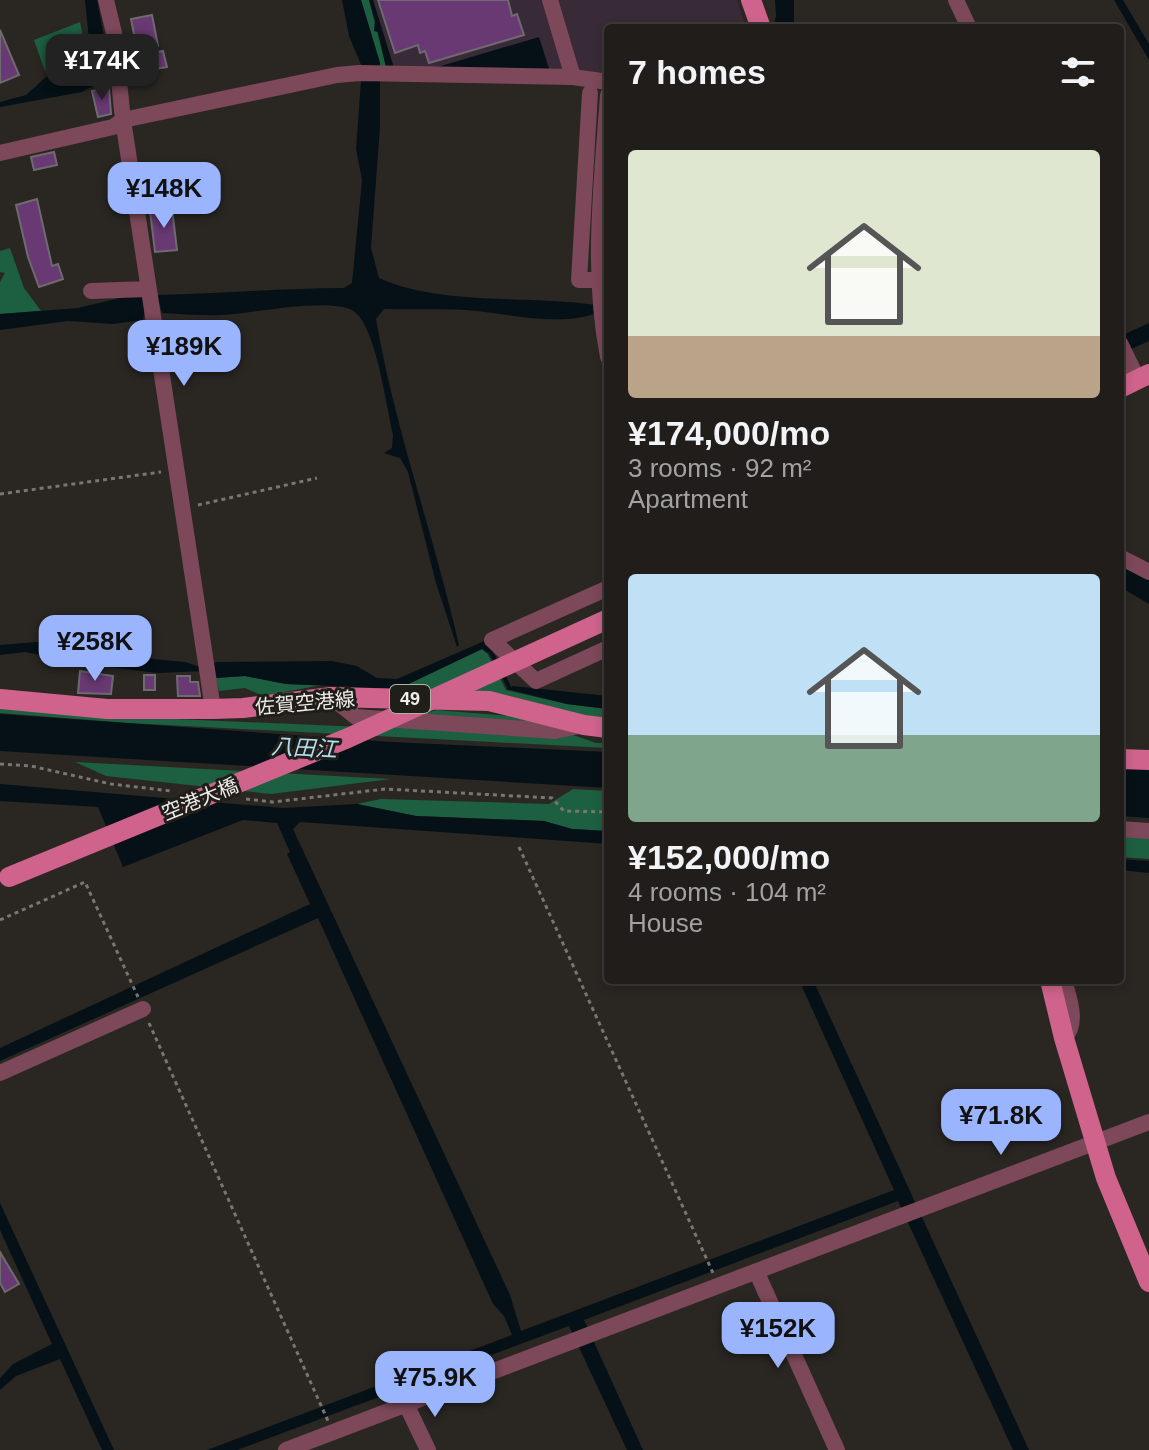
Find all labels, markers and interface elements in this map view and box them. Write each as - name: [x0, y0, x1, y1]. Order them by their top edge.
- pin: ¥174K: [46, 34, 158, 102]
- text: ¥174K: [64, 45, 140, 75]
- icon: filters: [1056, 50, 1100, 94]
- text: 7 homes: [628, 53, 766, 91]
- pin: ¥148K: [108, 162, 220, 230]
- text: ¥148K: [126, 173, 202, 203]
- icon: home: [792, 202, 936, 346]
- pin: ¥189K: [128, 320, 240, 388]
- text: ¥189K: [146, 331, 222, 361]
- text: ¥174,000/mo: [628, 414, 830, 452]
- text: 3 rooms · 92 m²: [628, 453, 812, 483]
- text: Apartment: [628, 484, 748, 514]
- pin: ¥258K: [39, 615, 151, 683]
- text: ¥258K: [57, 626, 133, 656]
- icon: home: [792, 626, 936, 770]
- road number: 49: [390, 685, 430, 713]
- street label: 佐賀空港線: [254, 688, 356, 718]
- water label: 八田江: [270, 734, 340, 762]
- street label: 空港大橋: [159, 774, 241, 824]
- text: ¥152,000/mo: [628, 838, 830, 876]
- text: 4 rooms · 104 m²: [628, 877, 826, 907]
- text: House: [628, 908, 703, 938]
- pin: ¥71.8K: [936, 1089, 1066, 1157]
- text: ¥71.8K: [959, 1100, 1043, 1130]
- pin: ¥152K: [722, 1302, 834, 1370]
- text: ¥152K: [740, 1313, 816, 1343]
- pin: ¥75.9K: [370, 1351, 500, 1419]
- text: ¥75.9K: [393, 1362, 477, 1392]

